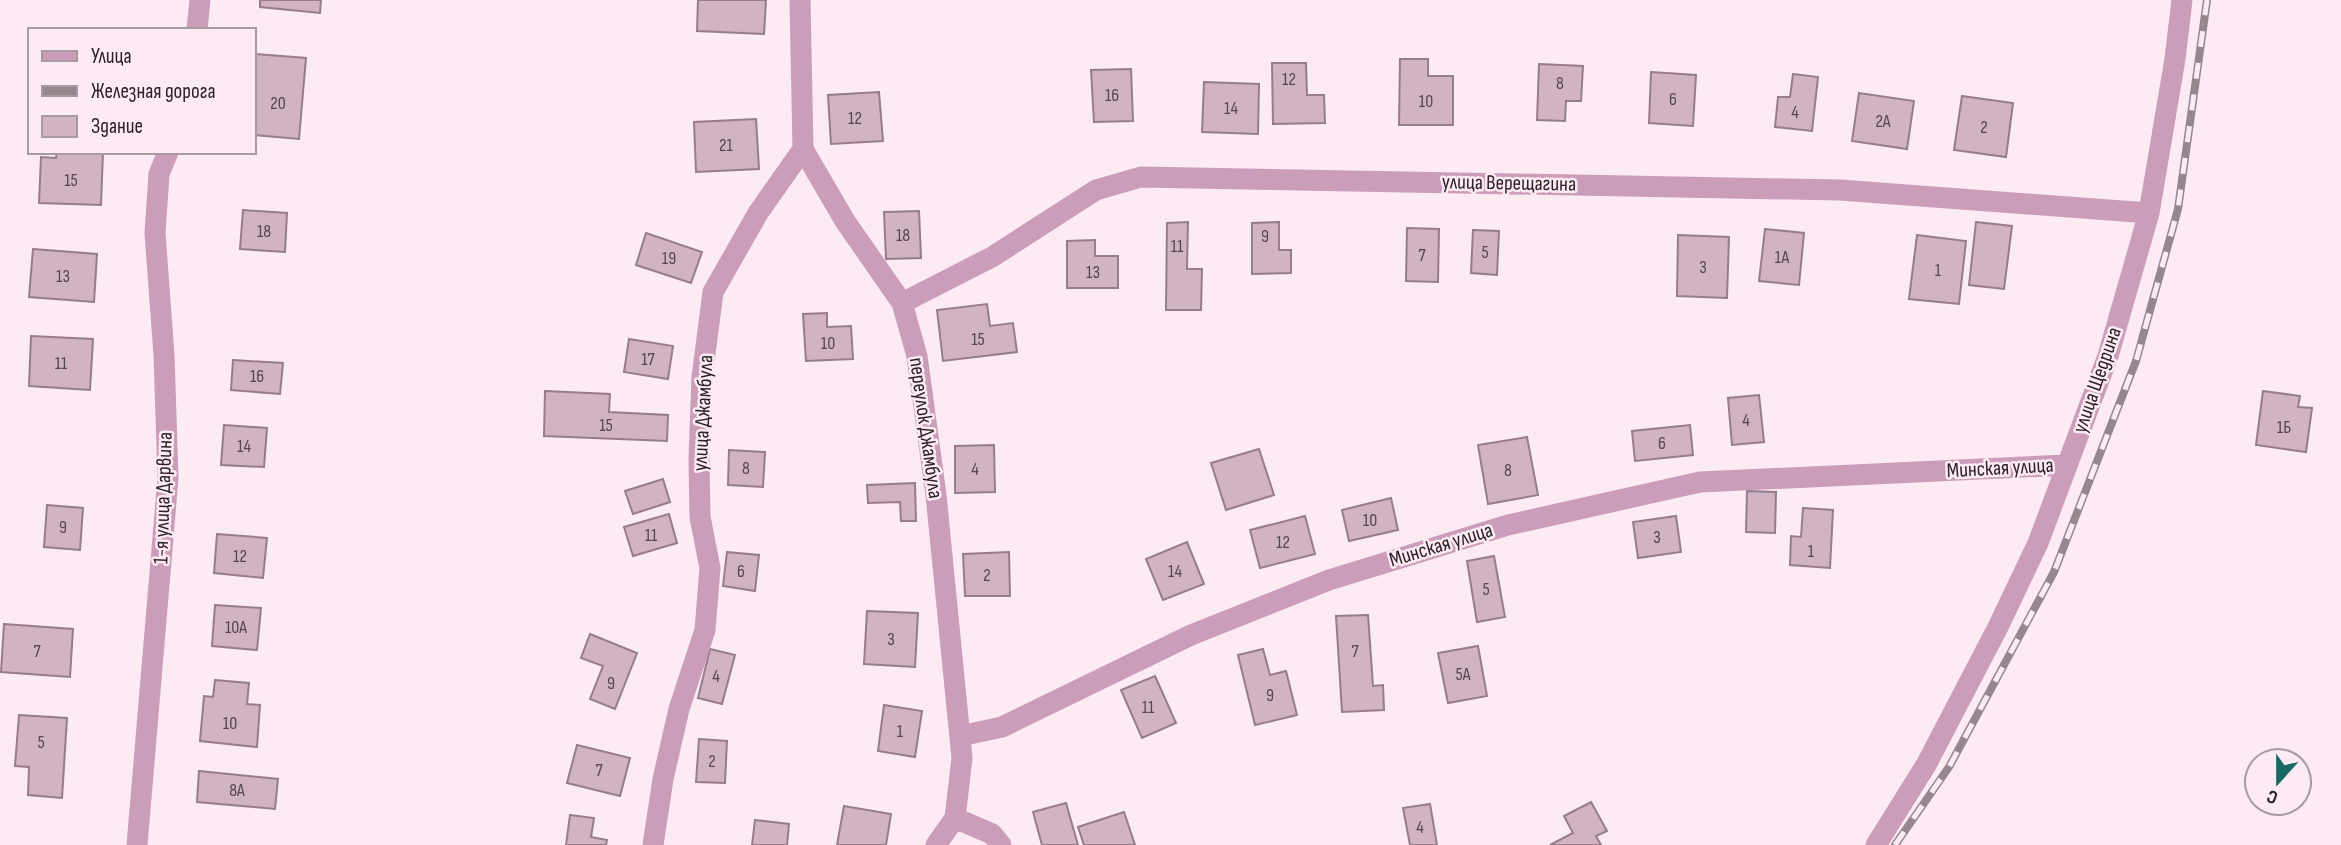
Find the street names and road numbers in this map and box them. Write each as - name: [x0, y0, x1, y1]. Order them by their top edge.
- street label: улица Верещагина: [1442, 169, 1576, 197]
- street label: улица Щедрина: [2067, 324, 2127, 436]
- street label: улица Джамбула: [687, 354, 719, 472]
- street label: переулок Джамбула: [904, 356, 948, 500]
- street label: 1-я улица Дарвина: [148, 432, 178, 564]
- street label: Минская улица: [1946, 453, 2054, 483]
- street label: Минская улица: [1386, 517, 1496, 573]

